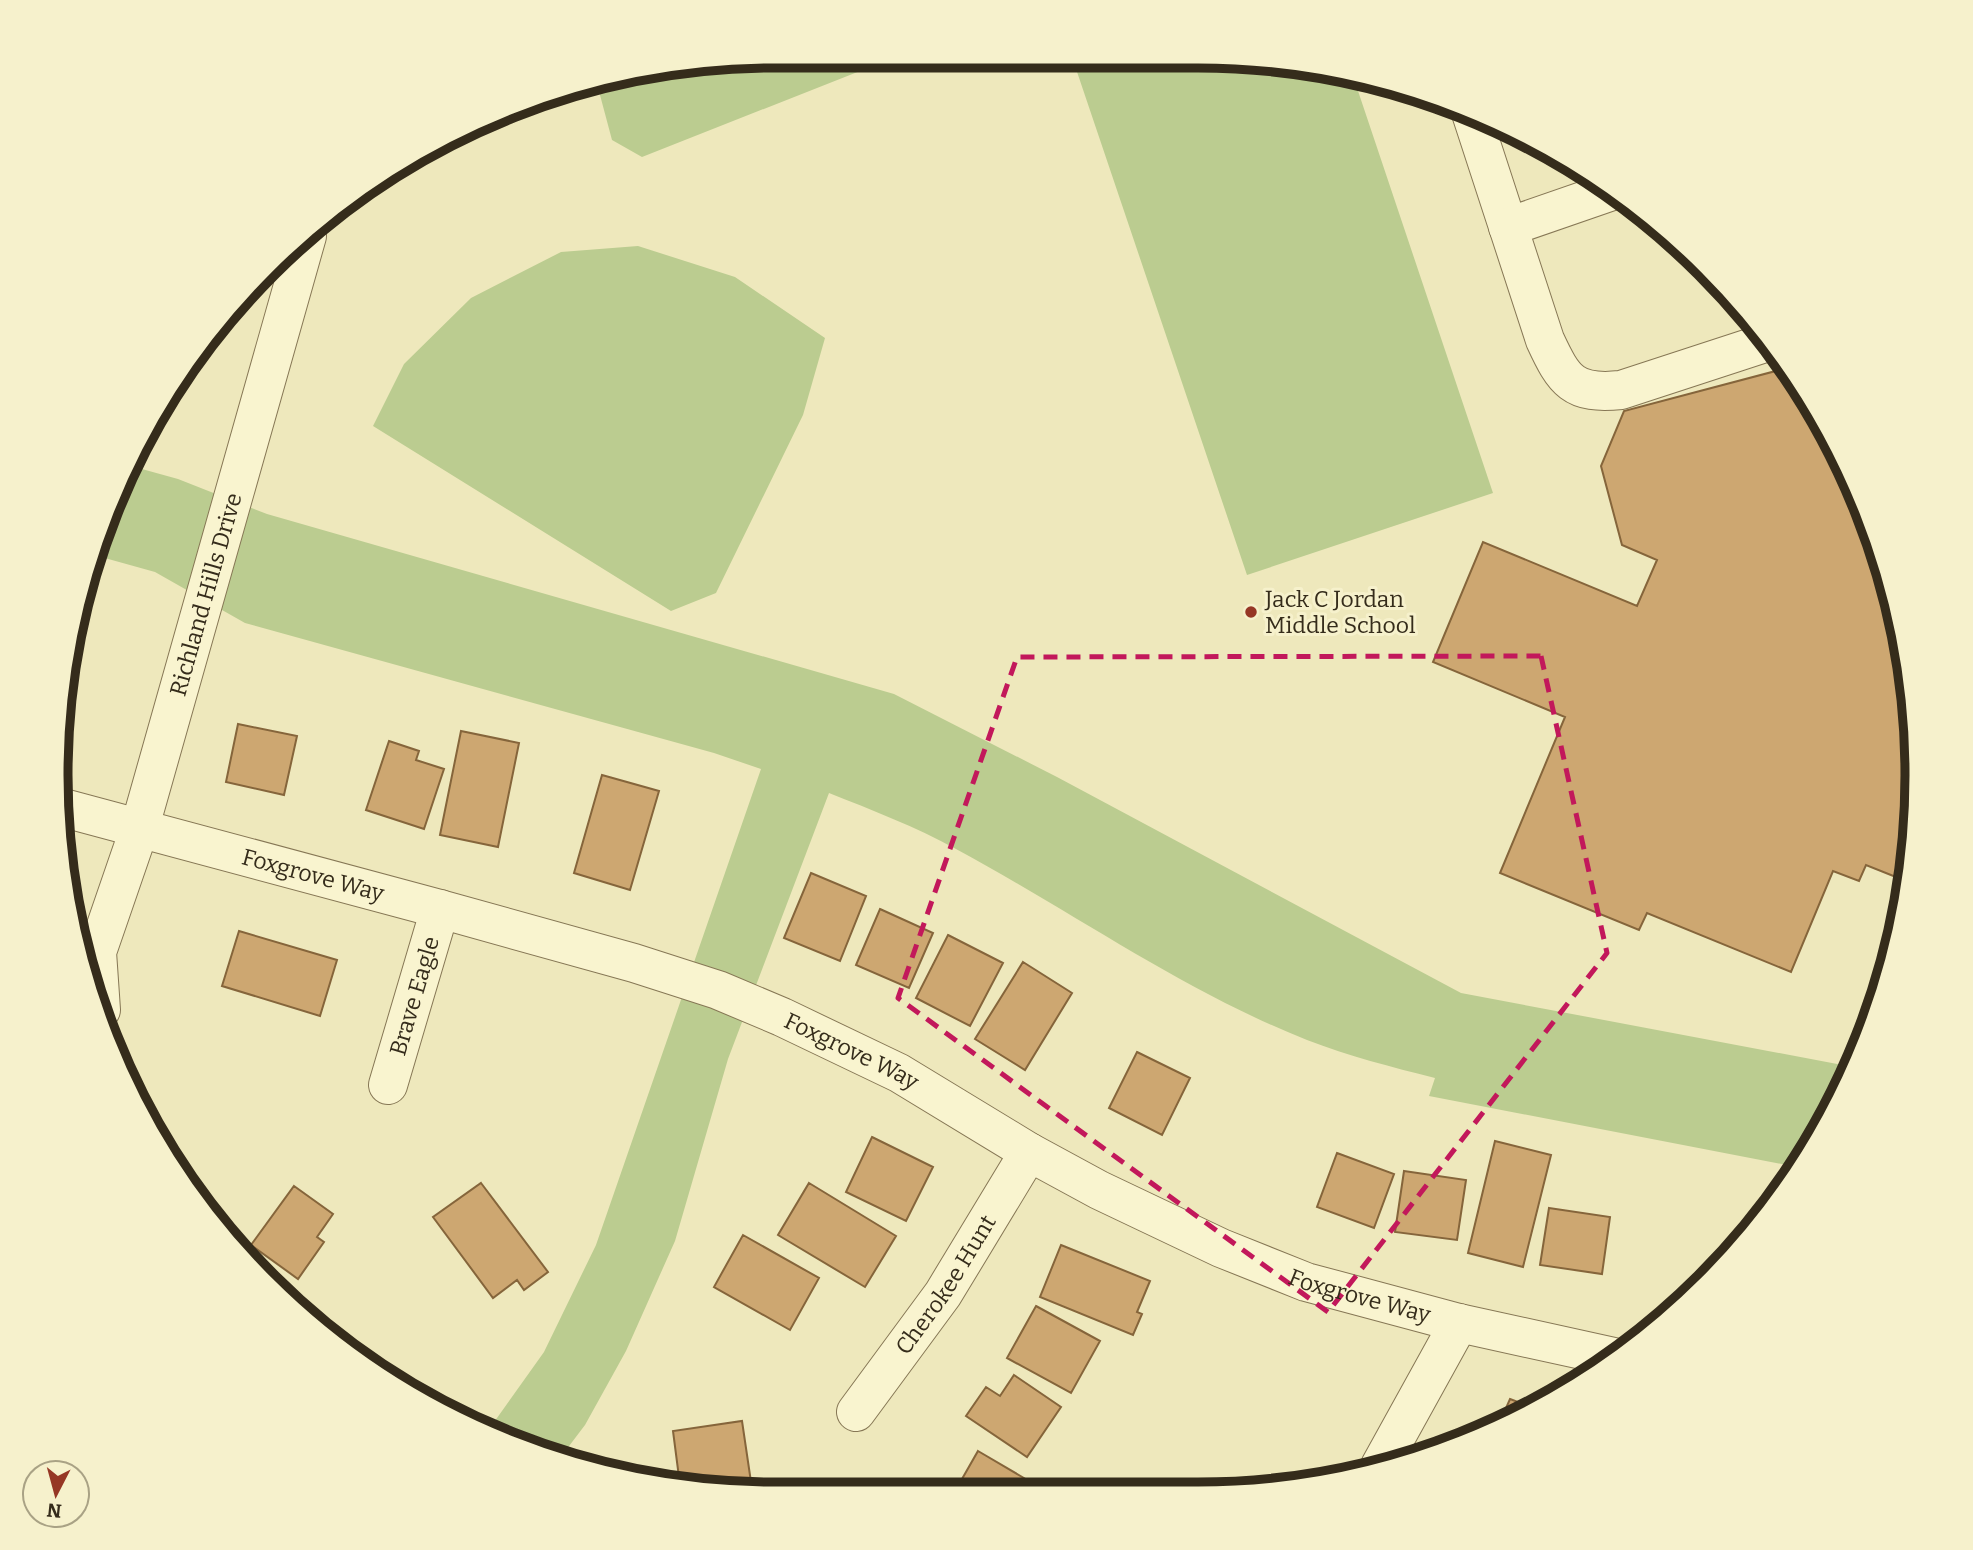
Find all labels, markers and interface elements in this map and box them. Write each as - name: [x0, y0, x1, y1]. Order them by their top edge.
- street label: Richland Hills Drive: [164, 490, 248, 699]
- place label: Jack C Jordan Middle School: [1264, 585, 1416, 639]
- marker: Jack C Jordan Middle School: [1243, 604, 1259, 620]
- street label: Foxgrove Way: [239, 842, 388, 908]
- street label: Brave Eagle: [384, 933, 445, 1059]
- street label: Foxgrove Way: [780, 1006, 925, 1096]
- street label: Cherokee Hunt: [889, 1210, 1002, 1360]
- street label: Foxgrove Way: [1284, 1262, 1434, 1329]
- north arrow: [21, 1459, 91, 1529]
- text: N: [45, 1498, 63, 1523]

